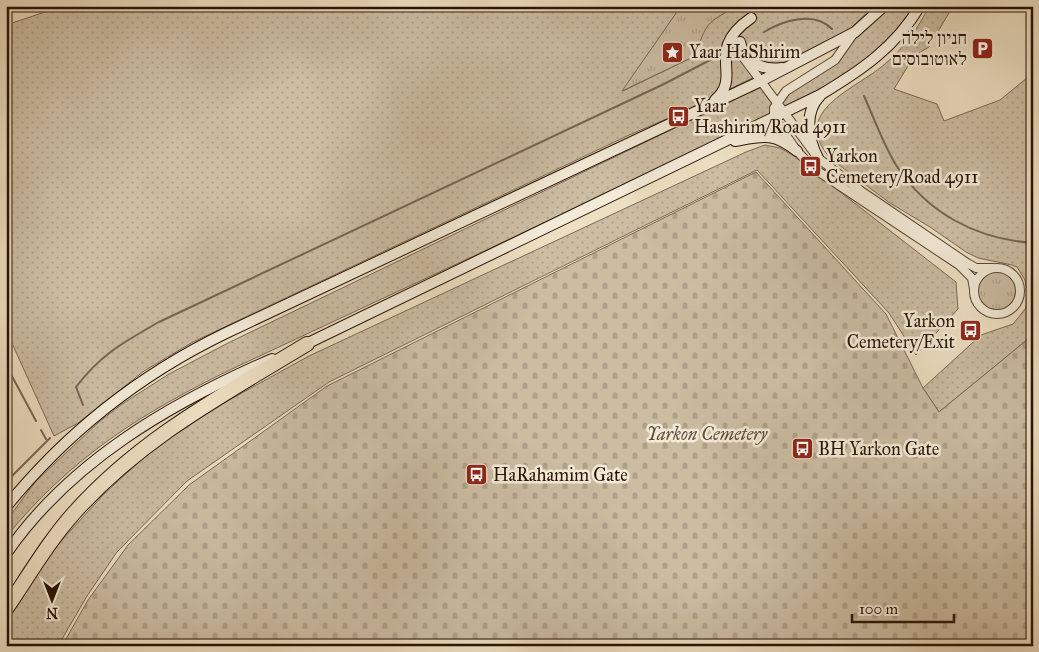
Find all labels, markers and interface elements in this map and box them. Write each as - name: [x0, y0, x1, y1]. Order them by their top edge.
- place label: חניון לילה לאוטובוסים: [892, 27, 967, 70]
- parking icon: חניון לילה לאוטובוסים: [971, 36, 995, 60]
- place icon: Yaar HaShirim: [661, 40, 685, 64]
- place label: Yaar HaShirim: [689, 41, 800, 63]
- place label: Yaar Hashirim/Road 4911: [694, 95, 846, 138]
- bus stop icon: Yaar Hashirim/Road 4911: [666, 104, 690, 128]
- place label: Yarkon Cemetery/Road 4911: [826, 145, 978, 188]
- bus stop icon: Yarkon Cemetery/Road 4911: [798, 154, 822, 178]
- place label: Yarkon Cemetery/Exit: [847, 310, 956, 353]
- bus stop icon: Yarkon Cemetery/Exit: [959, 319, 983, 343]
- park label: Yarkon Cemetery: [647, 423, 769, 445]
- bus stop icon: BH Yarkon Gate: [790, 437, 814, 461]
- place label: BH Yarkon Gate: [818, 438, 939, 460]
- bus stop icon: HaRahamim Gate: [465, 463, 489, 487]
- place label: HaRahamim Gate: [493, 464, 628, 486]
- north arrow: [28, 574, 78, 624]
- scale bar: [852, 592, 954, 624]
- text: 100 m: [859, 600, 899, 618]
- text: N: [46, 604, 58, 621]

